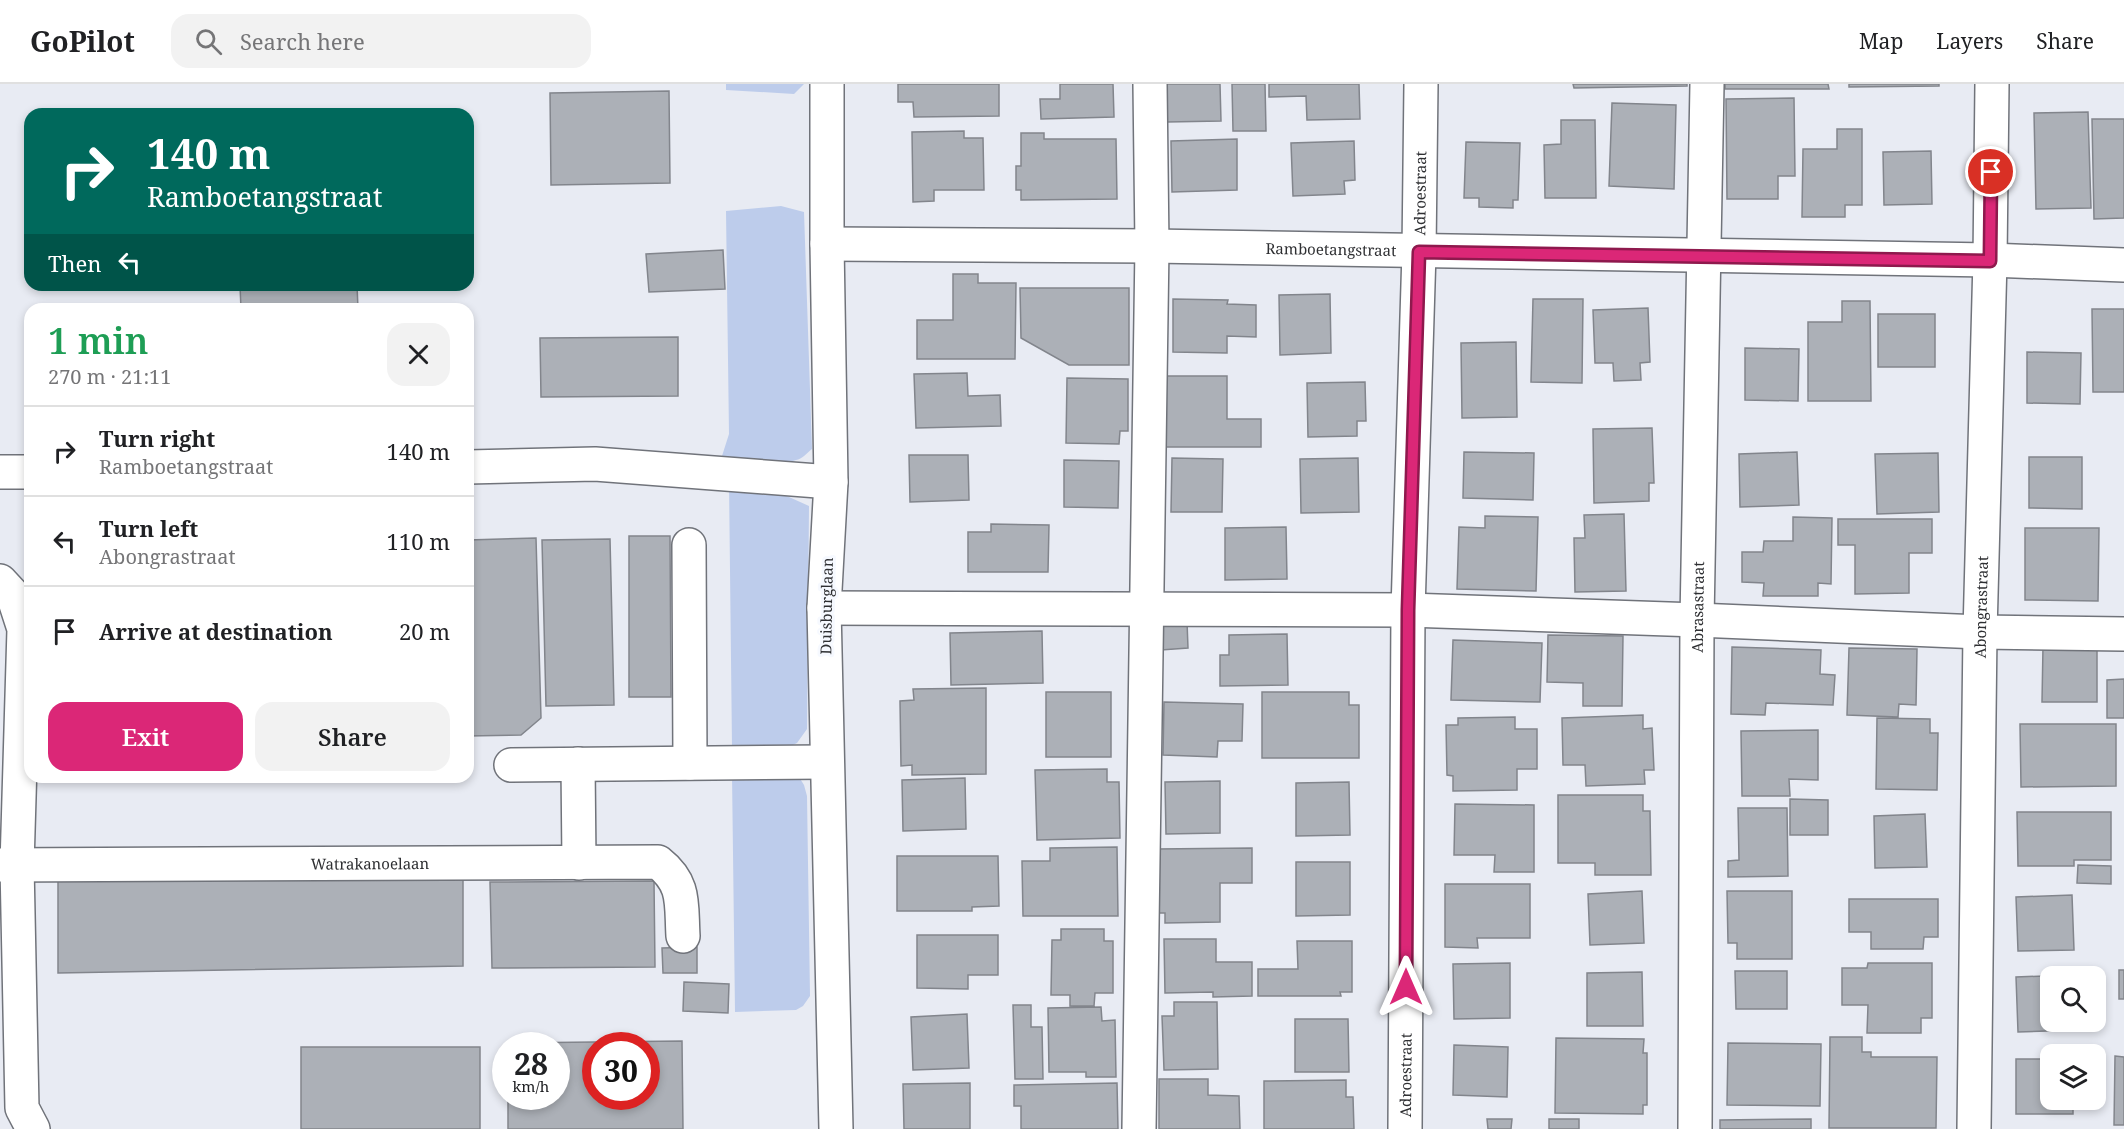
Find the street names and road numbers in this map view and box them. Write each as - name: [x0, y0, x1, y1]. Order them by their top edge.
- street label: Adroestraat: [1409, 151, 1430, 235]
- street label: Ramboetangstraat: [1265, 238, 1397, 260]
- street label: Abongrastraat: [1970, 556, 1992, 658]
- street label: Duisburglaan: [815, 557, 837, 655]
- street label: Abrasastraat: [1687, 561, 1708, 653]
- street label: Watrakanoelaan: [311, 853, 430, 874]
- street label: Adroestraat: [1395, 1033, 1416, 1117]

